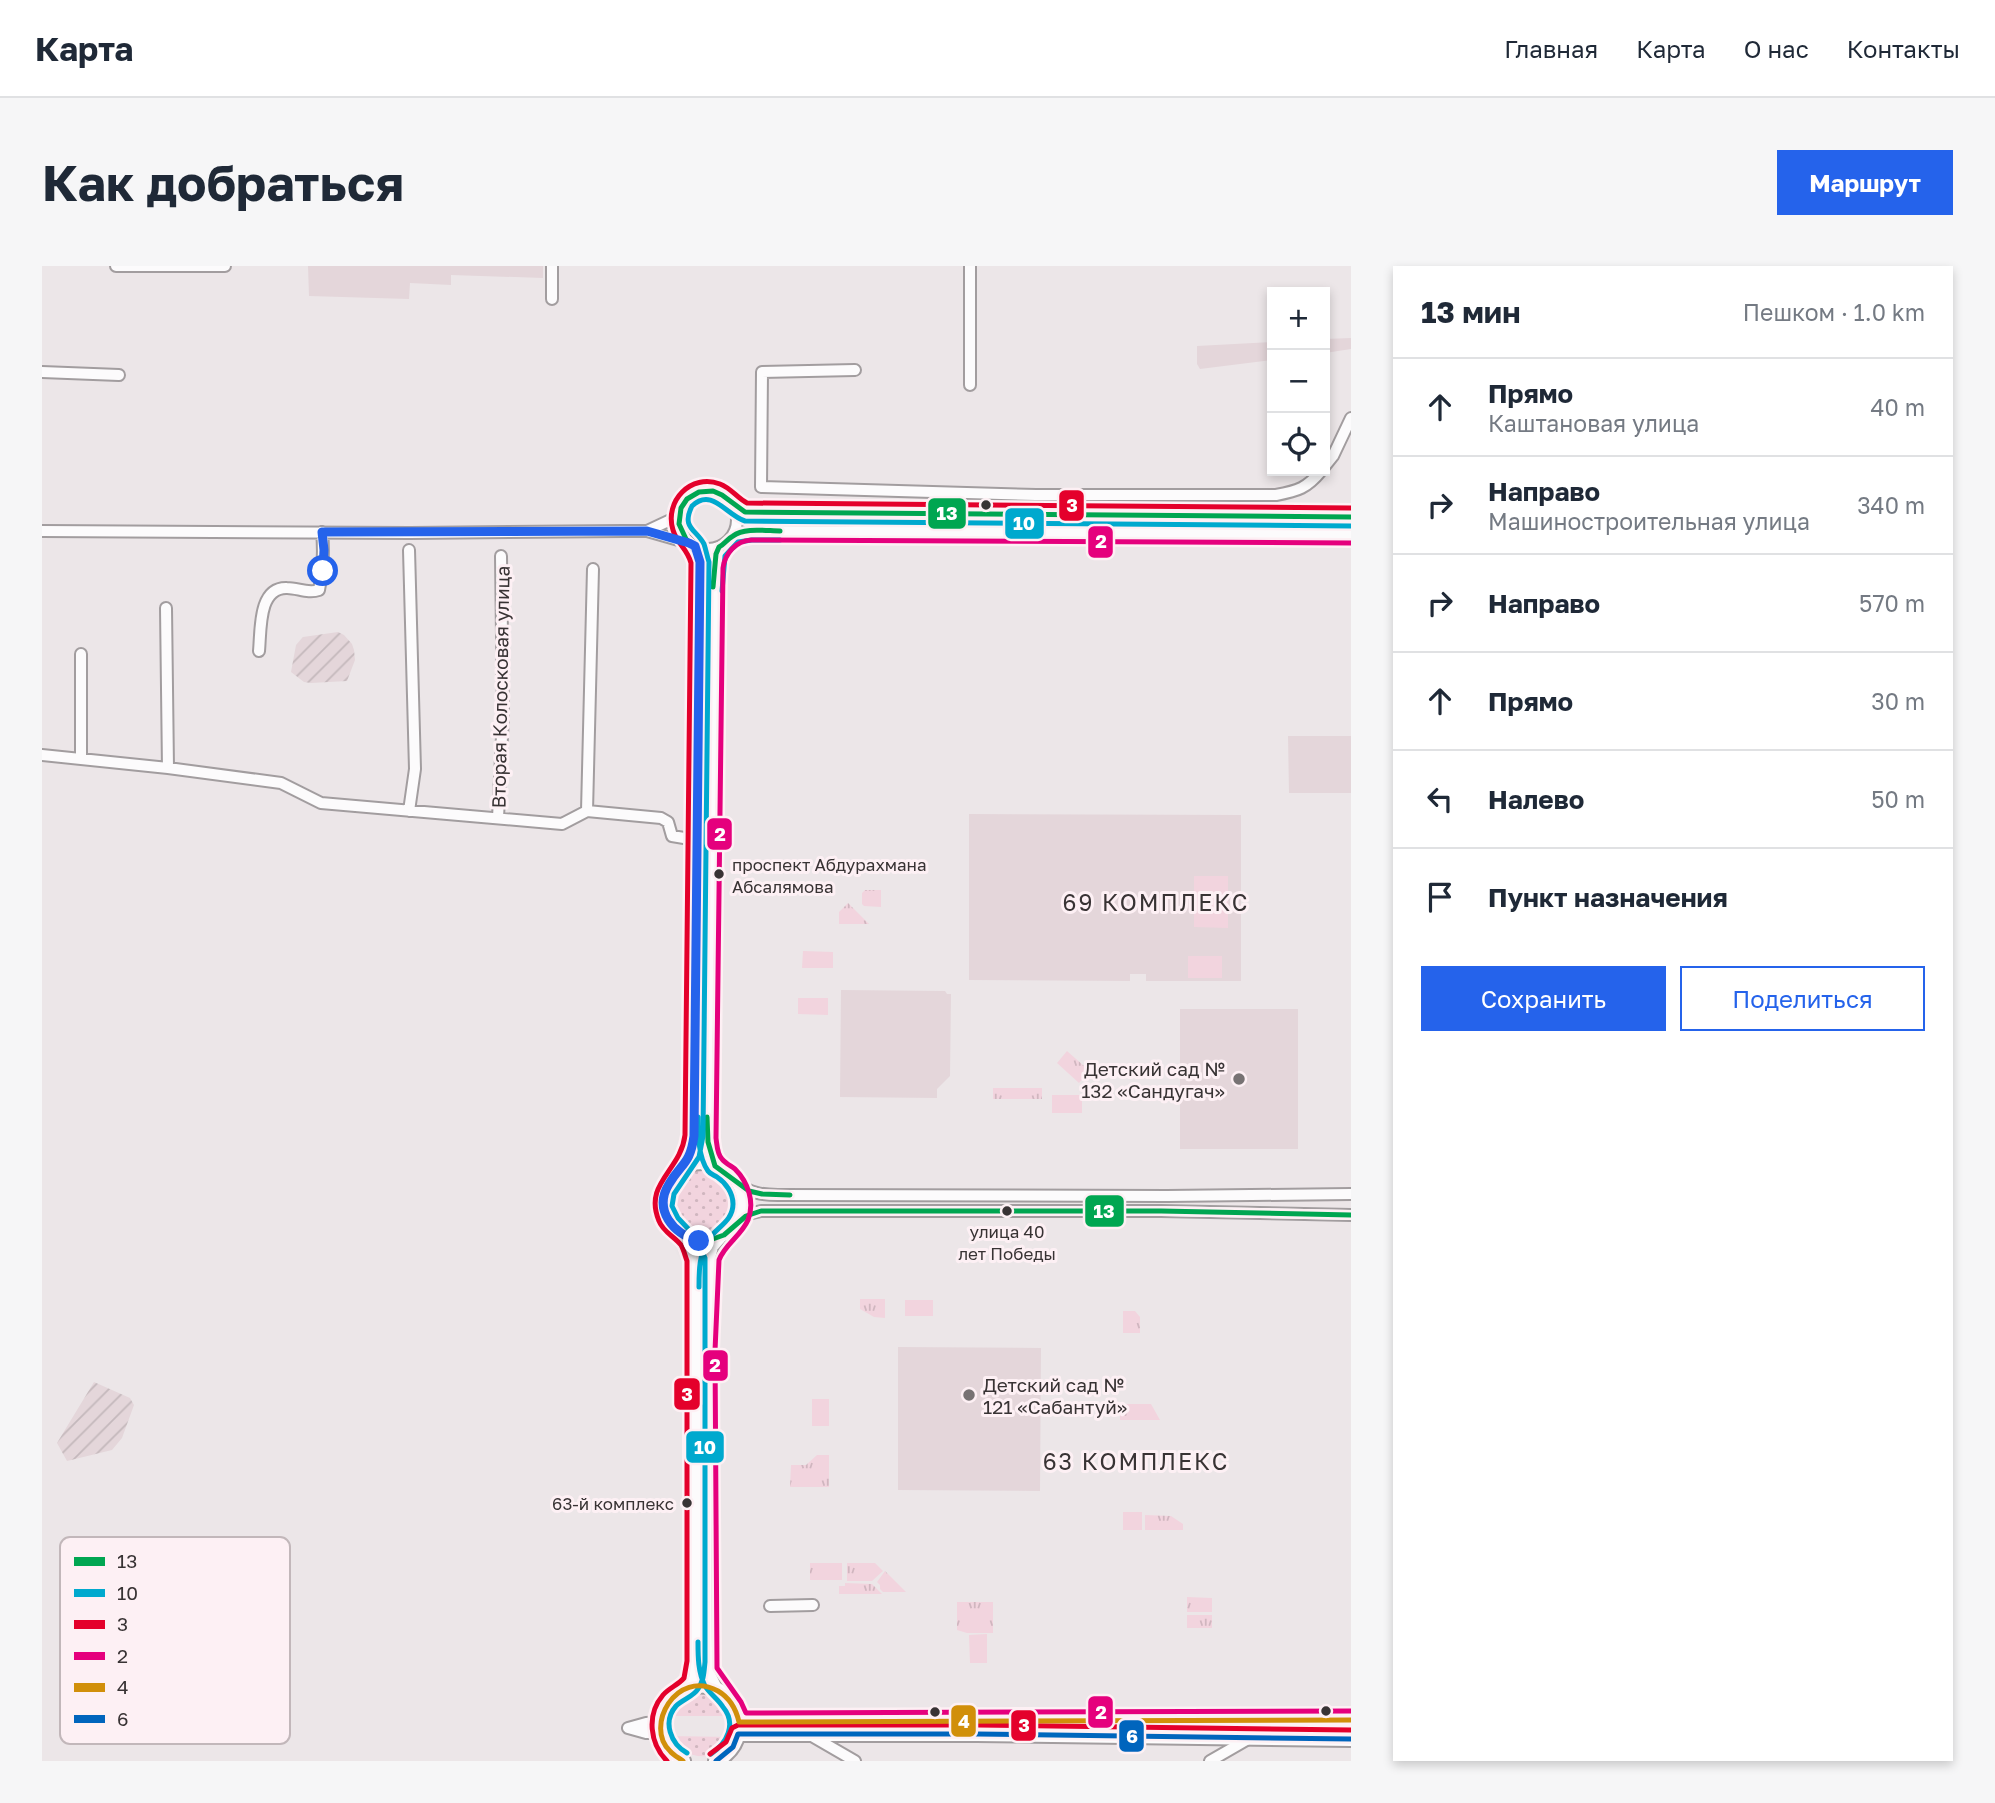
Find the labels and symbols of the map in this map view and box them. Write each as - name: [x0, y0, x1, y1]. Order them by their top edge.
- line badge: 3: [1058, 489, 1085, 522]
- text: 3: [1066, 493, 1078, 516]
- line badge: 13: [927, 497, 967, 530]
- unlabelled marker: [979, 498, 993, 512]
- text: 13: [936, 501, 958, 524]
- line badge: 10: [1004, 507, 1045, 540]
- text: 10: [1013, 511, 1035, 534]
- line badge: 2: [1087, 525, 1114, 559]
- text: 2: [1095, 529, 1107, 552]
- route start: [307, 555, 338, 586]
- street label: Вторая Колосковая улица: [486, 565, 514, 809]
- line badge: 2: [706, 817, 733, 851]
- text: 2: [714, 822, 726, 845]
- place label: проспект Абдурахмана Абсалямова: [732, 854, 927, 897]
- marker: проспект Абдурахмана Абсалямова: [712, 867, 726, 881]
- district label: 69 КОМПЛЕКС: [1062, 888, 1250, 916]
- place label: Детский сад № 132 «Сандугач»: [1081, 1057, 1225, 1102]
- marker: Детский сад № 132 «Сандугач»: [1231, 1071, 1247, 1087]
- line badge: 13: [1084, 1194, 1125, 1228]
- text: 13: [1093, 1199, 1115, 1222]
- marker: улица 40 лет Победы: [1000, 1204, 1014, 1218]
- place label: улица 40 лет Победы: [958, 1221, 1056, 1264]
- route end: [683, 1225, 714, 1256]
- line badge: 2: [702, 1349, 729, 1382]
- text: 2: [709, 1353, 721, 1376]
- place label: Детский сад № 121 «Сабантуй»: [983, 1373, 1127, 1418]
- line badge: 3: [673, 1377, 701, 1411]
- text: 3: [681, 1382, 693, 1405]
- marker: Детский сад № 121 «Сабантуй»: [961, 1387, 977, 1403]
- line badge: 10: [685, 1430, 725, 1464]
- text: 10: [694, 1435, 716, 1458]
- district label: 63 КОМПЛЕКС: [1043, 1447, 1229, 1475]
- place label: 63-й комплекс: [552, 1493, 674, 1514]
- marker: 63-й комплекс: [680, 1496, 694, 1510]
- legend: [60, 1537, 290, 1744]
- text: 13: [117, 1549, 137, 1572]
- text: 10: [117, 1581, 138, 1604]
- text: 3: [117, 1612, 128, 1635]
- text: 2: [117, 1644, 128, 1667]
- text: 4: [117, 1675, 129, 1698]
- line badge: 2: [1087, 1695, 1114, 1729]
- text: 2: [1095, 1700, 1107, 1723]
- line badge: 4: [950, 1704, 977, 1738]
- unlabelled marker: [1319, 1704, 1333, 1718]
- unlabelled marker: [928, 1705, 942, 1719]
- text: 6: [117, 1707, 129, 1730]
- text: 4: [958, 1709, 970, 1732]
- line badge: 3: [1010, 1709, 1037, 1742]
- text: 3: [1018, 1713, 1030, 1736]
- line badge: 6: [1118, 1719, 1145, 1753]
- text: 6: [1126, 1724, 1138, 1747]

